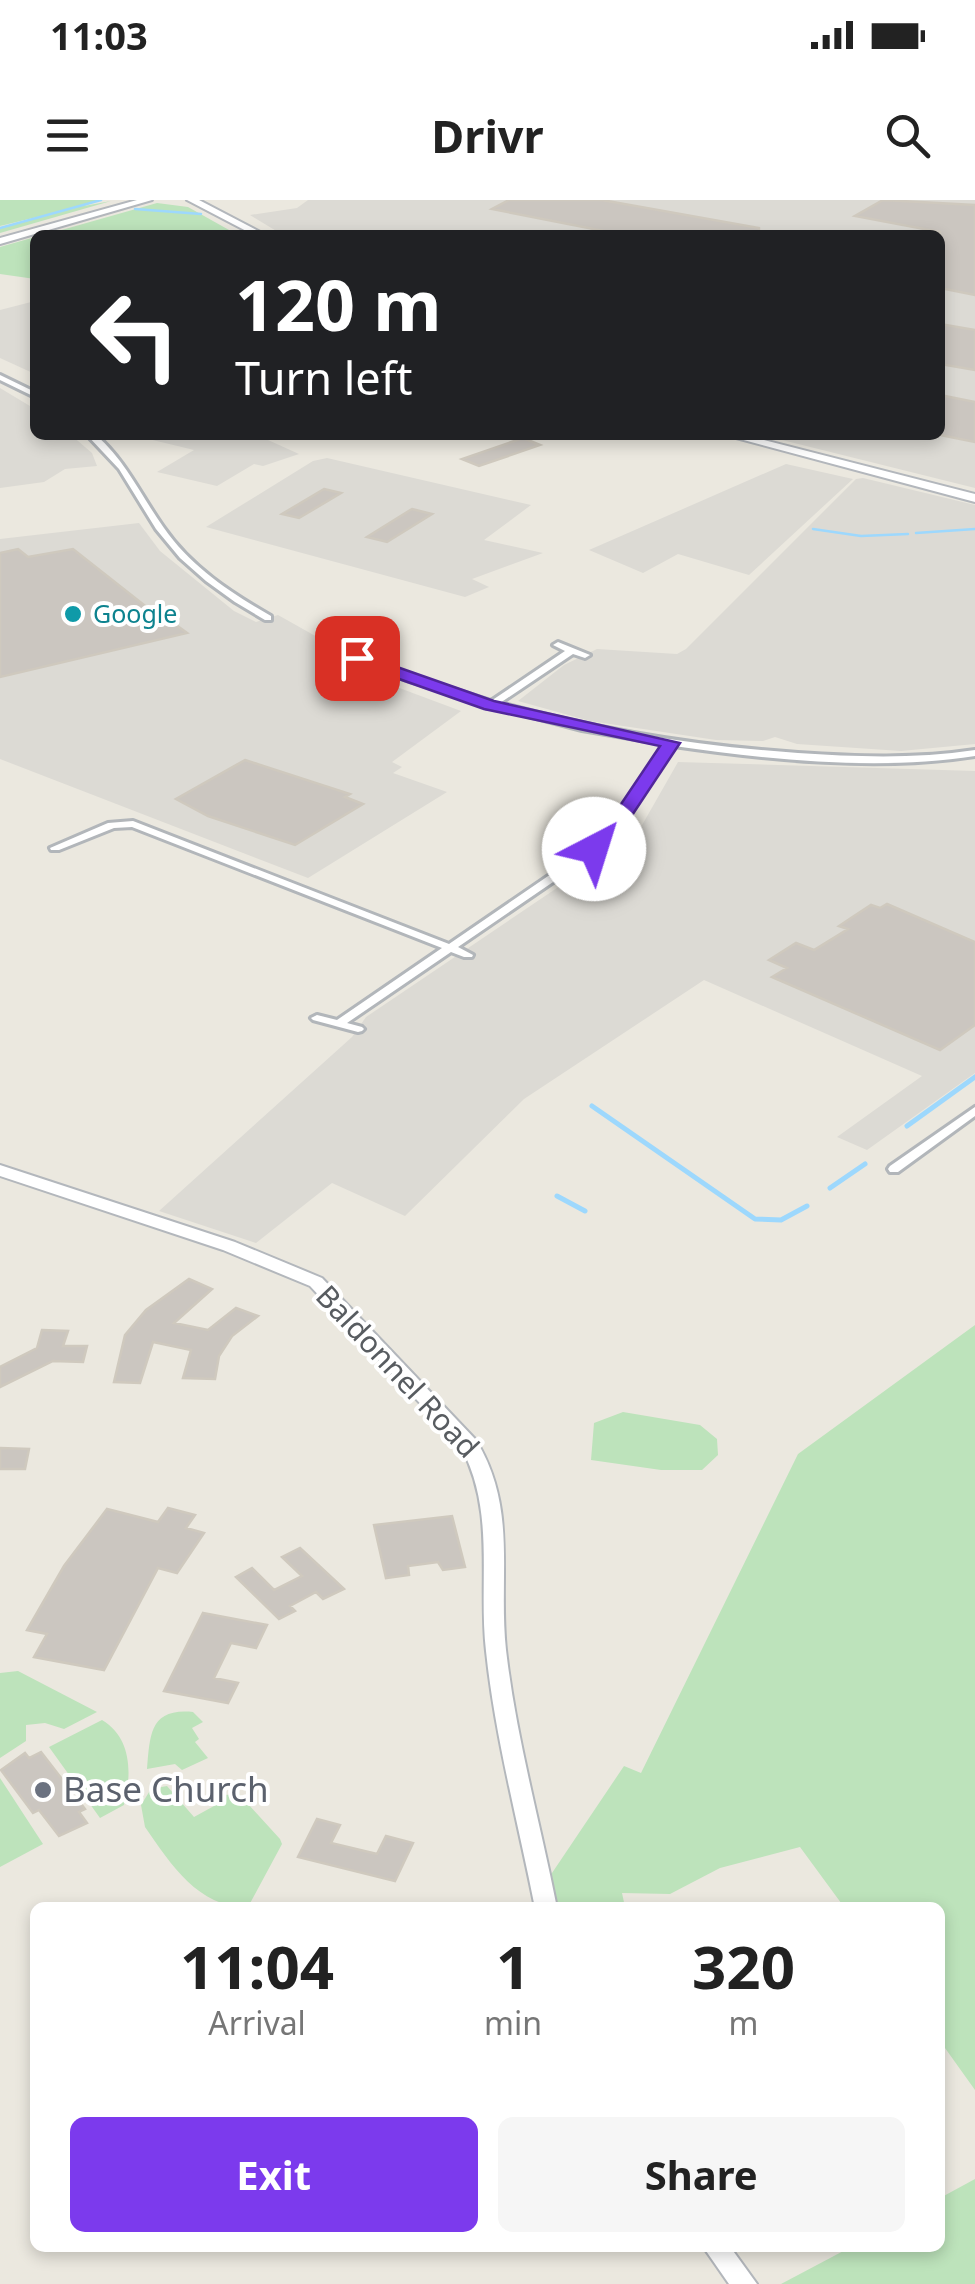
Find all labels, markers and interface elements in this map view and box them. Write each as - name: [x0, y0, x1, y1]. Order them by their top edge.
- text: 11:03: [50, 9, 148, 61]
- text: Drivr: [431, 105, 544, 166]
- icon: menu: [40, 108, 95, 163]
- icon: search: [880, 108, 935, 163]
- text: 120 m: [235, 256, 442, 352]
- icon: left: [70, 270, 200, 400]
- text: Turn left: [235, 347, 412, 408]
- place label: Google: [93, 596, 177, 630]
- marker: Google: [62, 603, 84, 625]
- pin: [315, 616, 400, 701]
- icon: arrive: [330, 631, 385, 686]
- position arrow: [542, 797, 646, 901]
- street label: Baldonnel Road: [307, 1276, 489, 1466]
- place label: Base Church: [63, 1765, 269, 1812]
- marker: Base Church: [32, 1779, 54, 1801]
- text: 11:04: [180, 1925, 334, 2007]
- text: 1: [496, 1925, 530, 2007]
- text: 320: [692, 1925, 795, 2007]
- text: Arrival: [208, 2001, 306, 2044]
- text: min: [484, 2001, 542, 2044]
- text: m: [729, 2001, 758, 2044]
- button: Exit: [70, 2117, 478, 2232]
- button: Share: [498, 2117, 905, 2232]

